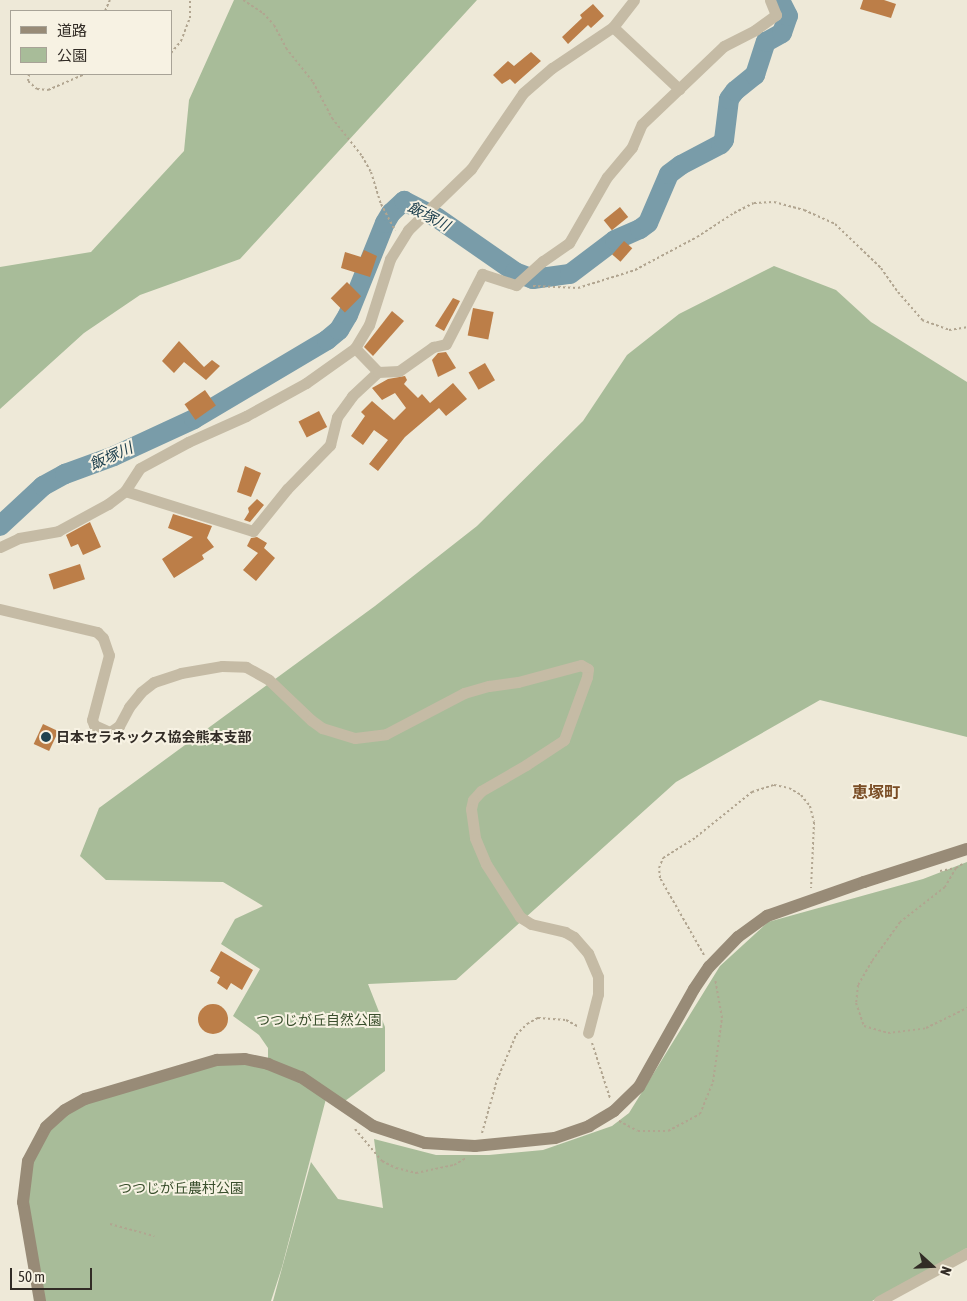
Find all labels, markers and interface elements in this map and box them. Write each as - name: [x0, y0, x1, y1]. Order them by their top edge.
- legend: [10, 10, 172, 75]
- text: 道路: [57, 22, 87, 39]
- text: 公園: [57, 47, 87, 64]
- water label: 飯塚川: [405, 197, 453, 235]
- water label: 飯塚川: [87, 439, 135, 473]
- place label: 日本セラネックス協会熊本支部: [56, 729, 252, 745]
- marker: 日本セラネックス協会熊本支部: [40, 731, 52, 743]
- district label: 恵塚町: [852, 782, 900, 802]
- park label: つつじが丘自然公園: [256, 1012, 382, 1028]
- park label: つつじが丘農村公園: [118, 1180, 244, 1196]
- north arrow: [907, 1241, 957, 1291]
- scale bar: [12, 1258, 95, 1290]
- text: N: [937, 1265, 955, 1278]
- text: 50 m: [18, 1268, 45, 1285]

